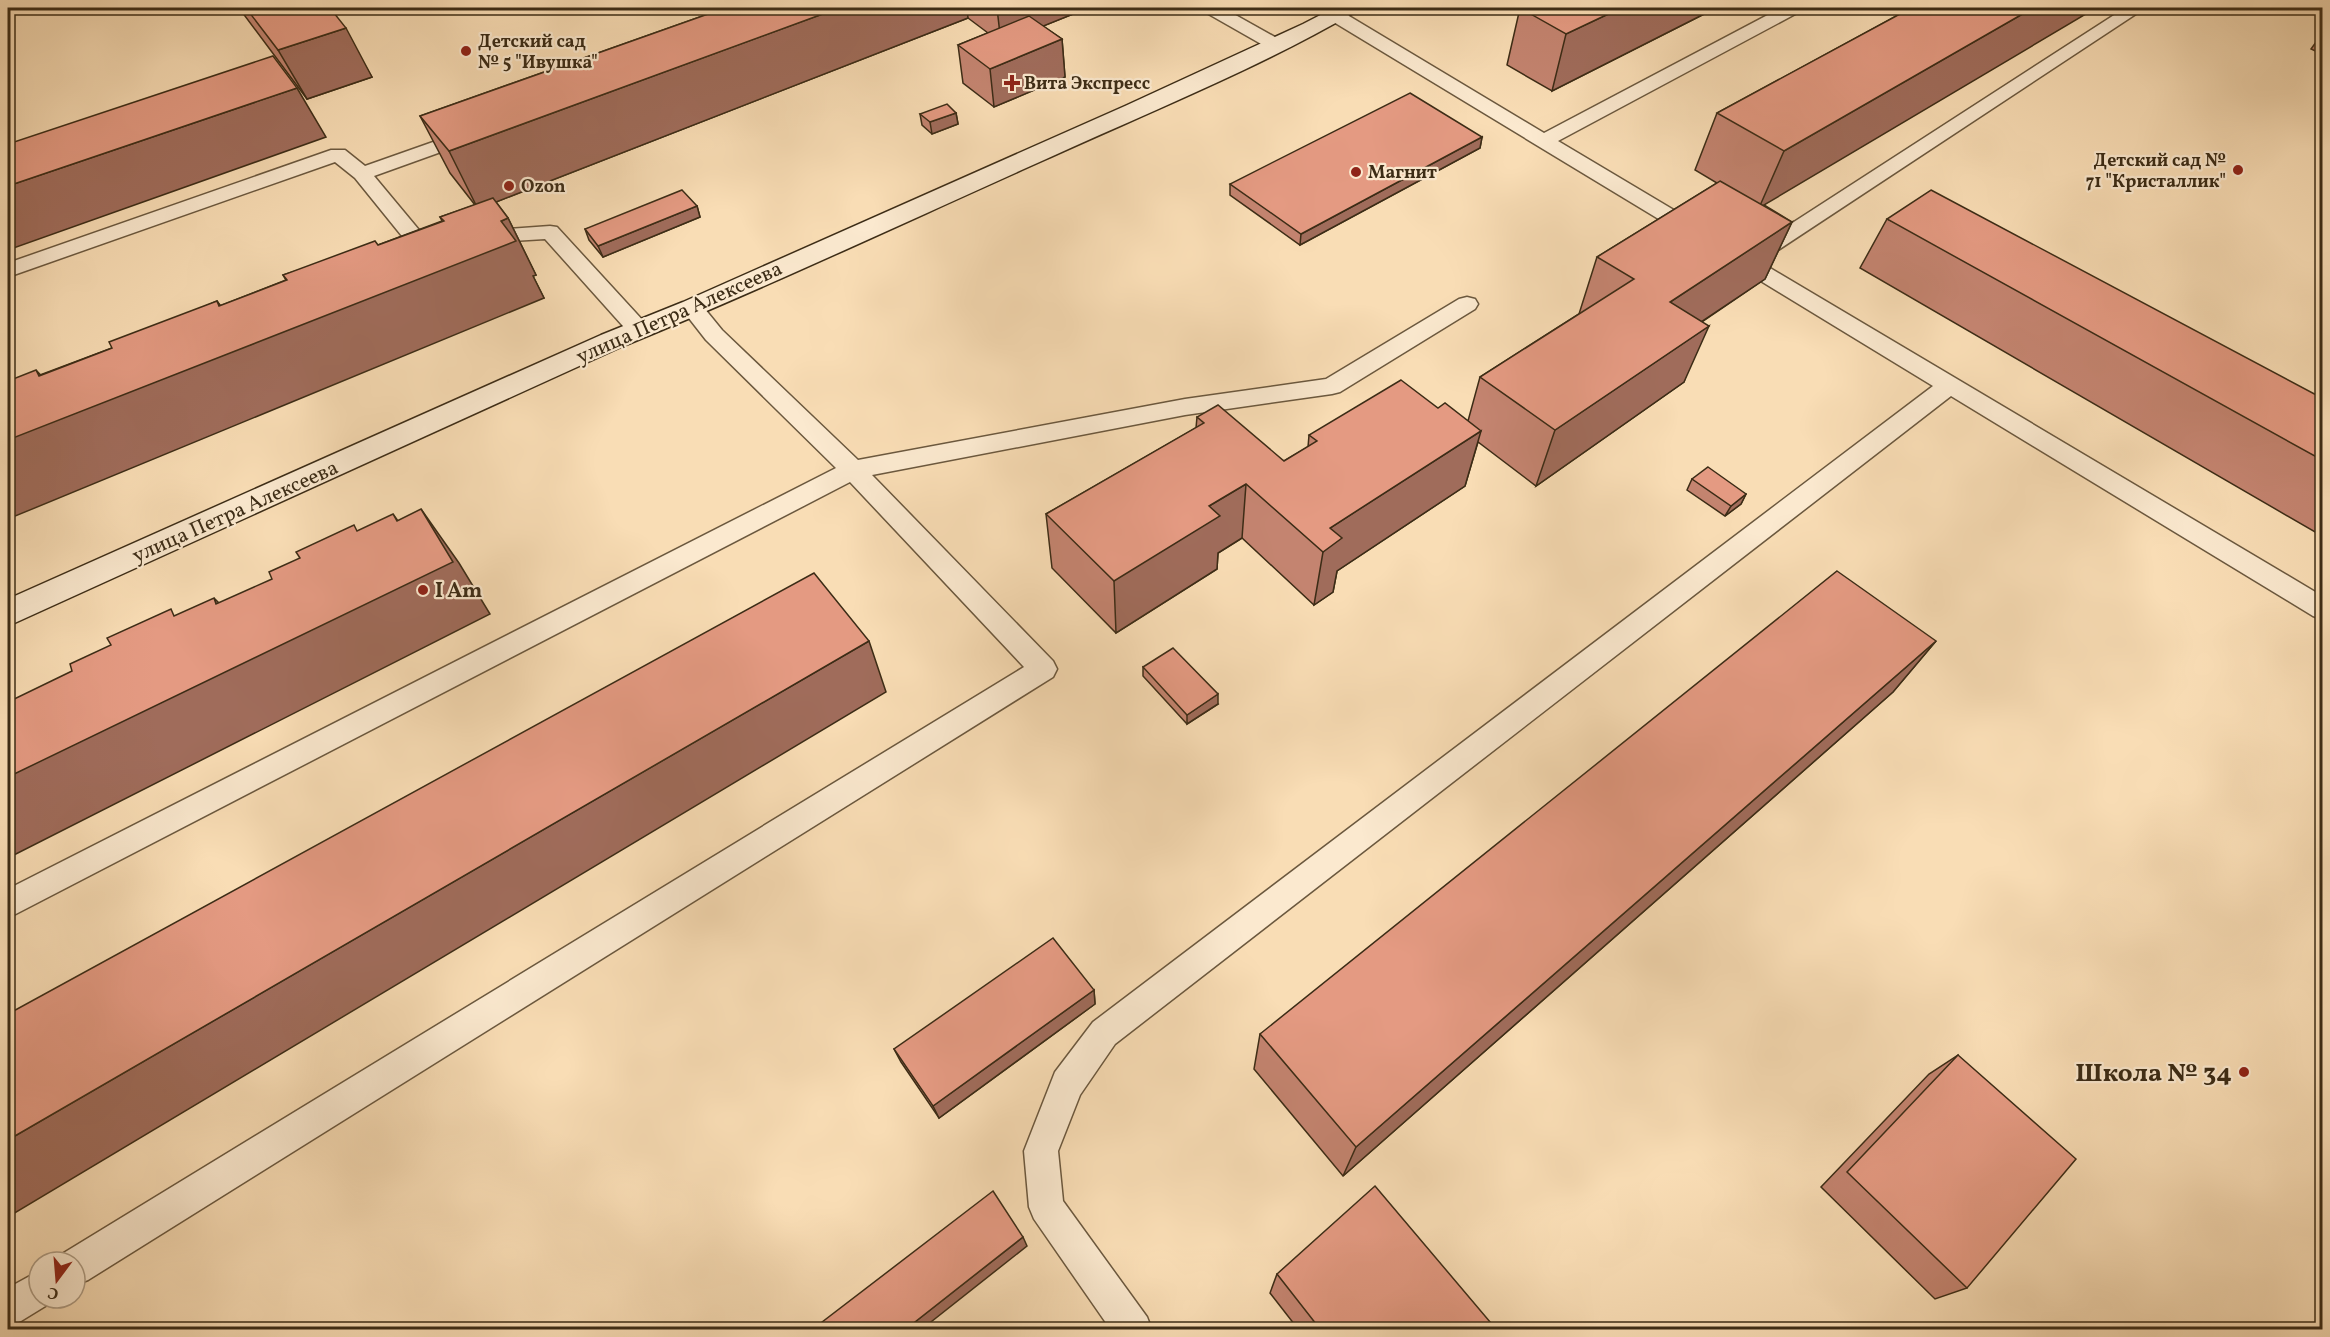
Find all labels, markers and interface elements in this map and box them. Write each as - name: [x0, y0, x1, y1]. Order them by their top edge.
- place label: Детский сад № 5 "Ивушка": [478, 30, 598, 76]
- marker: Детский сад № 5 "Ивушка": [459, 44, 473, 58]
- place label: Вита Экспресс: [1024, 72, 1150, 97]
- marker: Вита Экспресс: [1005, 76, 1019, 90]
- place label: Детский сад № 71 "Кристаллик": [2086, 149, 2226, 195]
- place label: Магнит: [1368, 161, 1437, 186]
- marker: Детский сад № 71 "Кристаллик": [2231, 163, 2245, 177]
- marker: Магнит: [1349, 165, 1363, 179]
- place label: Ozon: [521, 175, 566, 200]
- marker: Ozon: [502, 179, 516, 193]
- street label: улица Петра Алексеева: [572, 255, 787, 372]
- street label: улица Петра Алексеева: [128, 454, 343, 571]
- place label: I Am: [435, 577, 482, 606]
- marker: I Am: [416, 583, 430, 597]
- place label: Школа № 34: [2075, 1056, 2232, 1092]
- marker: Школа № 34: [2237, 1065, 2251, 1079]
- north arrow: [27, 1250, 87, 1310]
- text: С: [45, 1281, 61, 1304]

